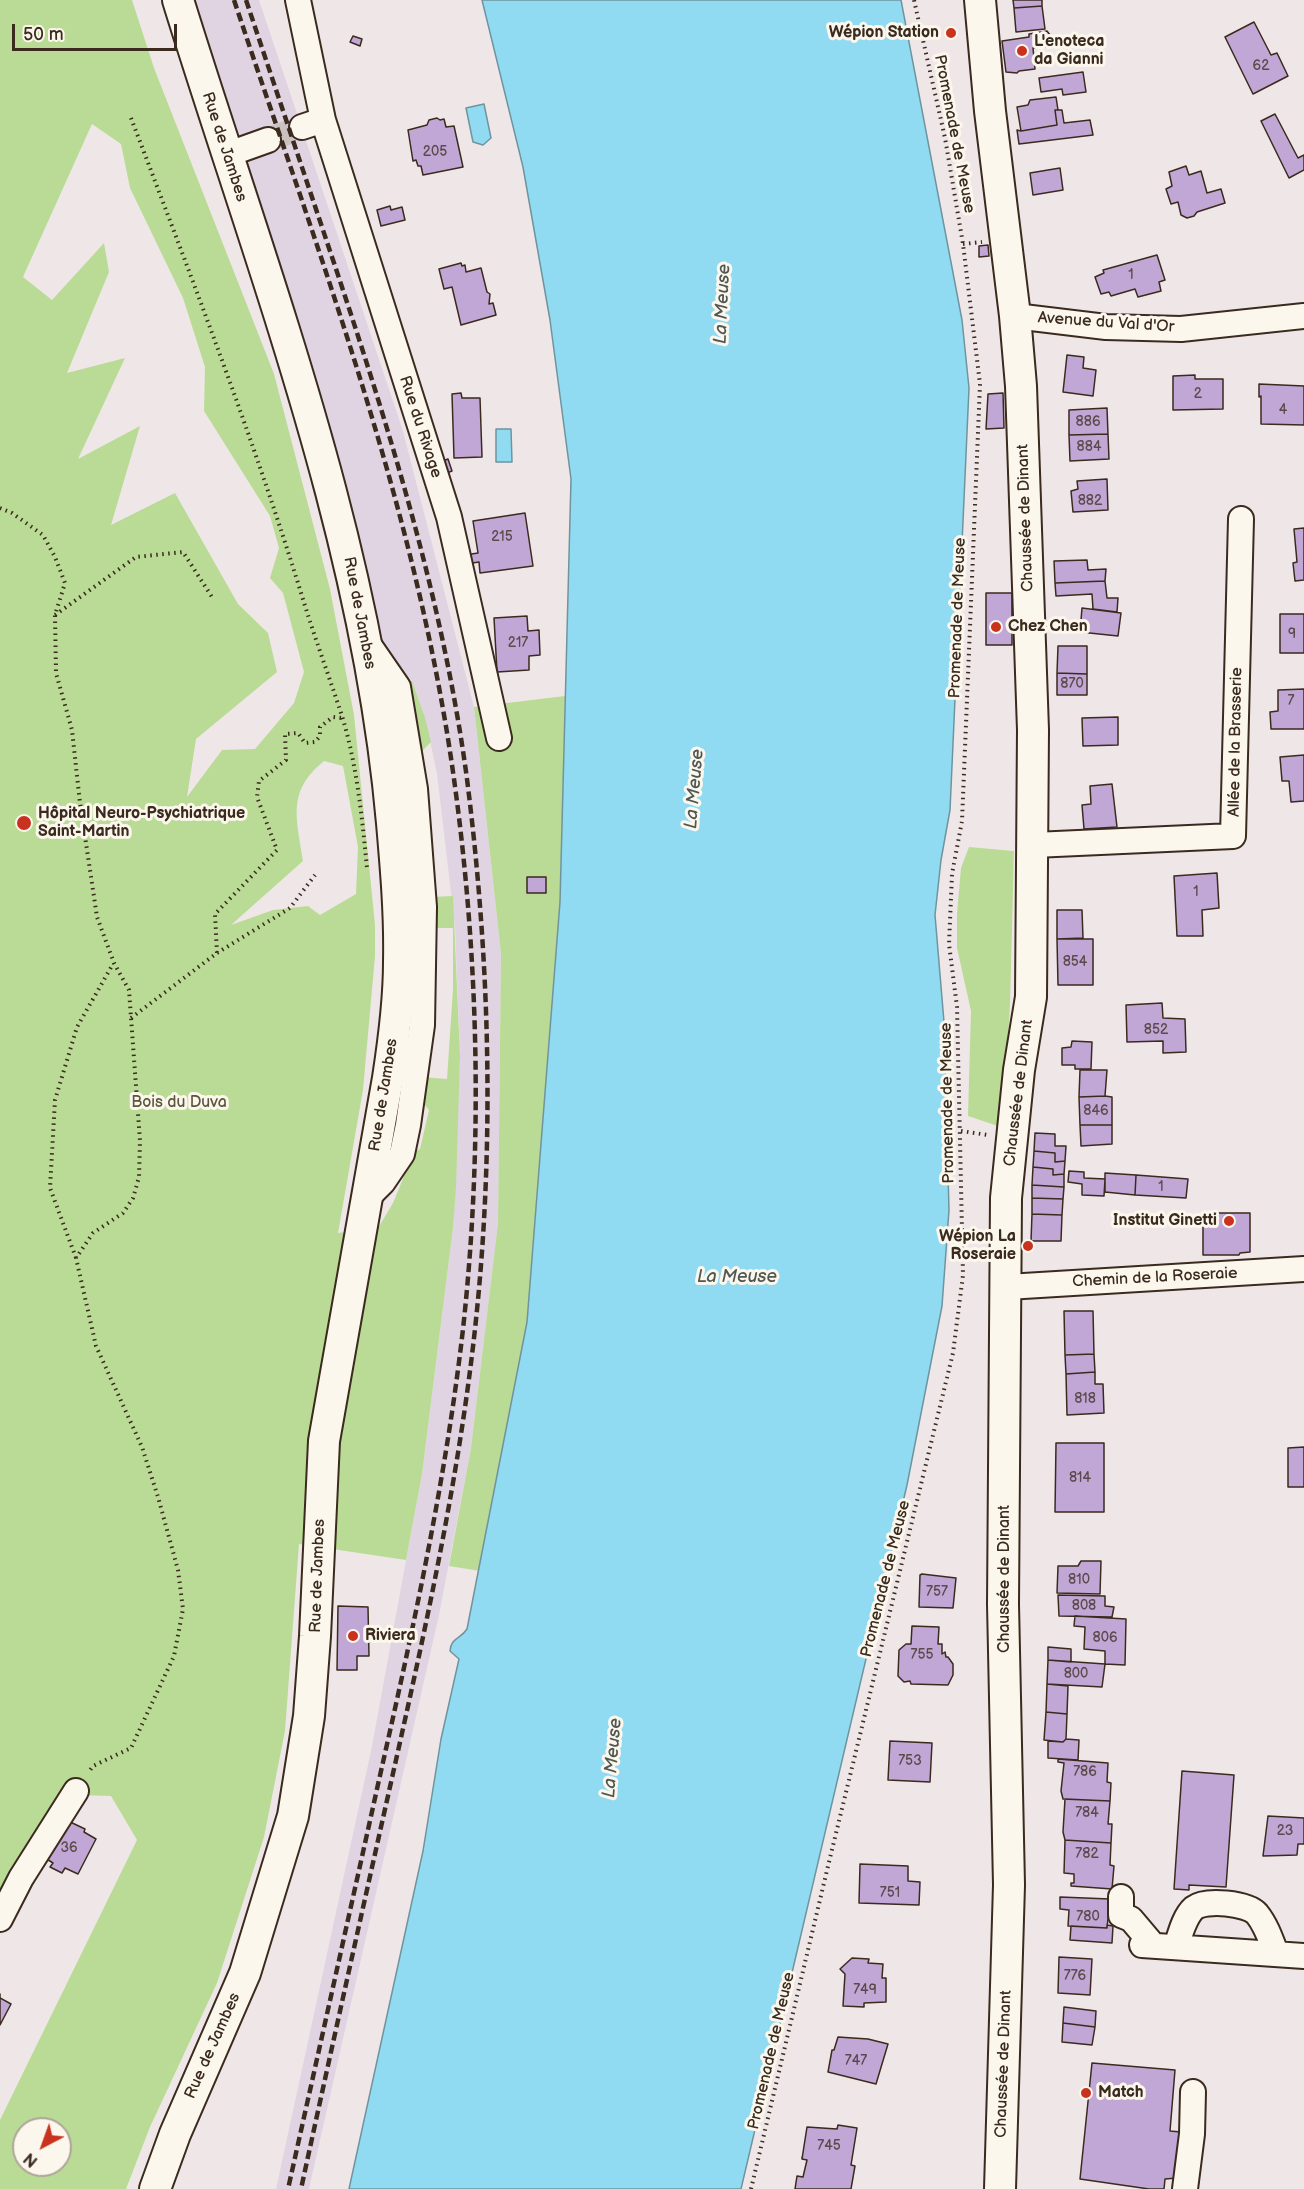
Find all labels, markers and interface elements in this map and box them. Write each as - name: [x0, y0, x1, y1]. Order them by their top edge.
- scale bar: [15, 12, 180, 50]
- place label: Wépion Station: [829, 23, 939, 43]
- text: 50 m: [23, 24, 64, 45]
- marker: Wépion Station: [944, 26, 958, 40]
- place label: L'enoteca da Gianni: [1034, 32, 1104, 70]
- marker: L'enoteca da Gianni: [1015, 44, 1029, 58]
- street label: Promenade de Meuse: [929, 53, 979, 215]
- house number: 62: [1253, 58, 1269, 74]
- street label: Rue de Jambes: [197, 90, 251, 204]
- house number: 205: [423, 144, 447, 160]
- water label: La Meuse: [710, 264, 736, 344]
- house number: 1: [1128, 267, 1134, 283]
- street label: Avenue du Val d'Or: [1037, 309, 1175, 337]
- street label: Rue du Rivage: [394, 373, 446, 481]
- house number: 2: [1194, 386, 1202, 402]
- house number: 4: [1279, 402, 1287, 418]
- house number: 886: [1076, 414, 1100, 430]
- house number: 884: [1077, 439, 1101, 455]
- street label: Chaussée de Dinant: [1014, 444, 1038, 592]
- house number: 882: [1078, 493, 1102, 509]
- house number: 215: [491, 529, 513, 545]
- street label: Promenade de Meuse: [946, 537, 970, 699]
- street label: Rue de Jambes: [339, 555, 379, 671]
- place label: Chez Chen: [1008, 617, 1088, 637]
- marker: Chez Chen: [989, 620, 1003, 634]
- house number: 9: [1288, 626, 1296, 642]
- house number: 217: [508, 635, 528, 651]
- street label: Allée de la Brasserie: [1225, 667, 1247, 817]
- house number: 870: [1060, 676, 1084, 692]
- house number: 7: [1288, 693, 1294, 709]
- water label: La Meuse: [681, 748, 709, 830]
- place label: Hôpital Neuro-Psychiatrique Saint-Martin: [38, 804, 245, 842]
- marker: Hôpital Neuro-Psychiatrique Saint-Martin: [15, 814, 33, 832]
- house number: 1: [1193, 884, 1199, 900]
- house number: 854: [1063, 954, 1087, 970]
- street label: Chaussée de Dinant: [1000, 1018, 1038, 1168]
- street label: Promenade de Meuse: [937, 1022, 959, 1184]
- house number: 852: [1144, 1022, 1168, 1038]
- street label: Rue de Jambes: [366, 1037, 402, 1153]
- park label: Bois du Duva: [131, 1093, 227, 1113]
- house number: 846: [1083, 1103, 1109, 1119]
- house number: 1: [1158, 1179, 1164, 1195]
- place label: Institut Ginetti: [1113, 1211, 1217, 1231]
- marker: Institut Ginetti: [1222, 1214, 1236, 1228]
- place label: Wépion La Roseraie: [939, 1227, 1016, 1265]
- marker: Wépion La Roseraie: [1021, 1239, 1035, 1253]
- street label: Chemin de la Roseraie: [1072, 1264, 1238, 1292]
- water label: La Meuse: [697, 1266, 777, 1288]
- house number: 818: [1074, 1391, 1096, 1407]
- house number: 814: [1069, 1470, 1091, 1486]
- street label: Promenade de Meuse: [857, 1499, 915, 1659]
- street label: Chaussée de Dinant: [995, 1505, 1015, 1653]
- street label: Rue de Jambes: [306, 1519, 330, 1633]
- house number: 810: [1068, 1572, 1090, 1588]
- house number: 757: [926, 1584, 948, 1600]
- house number: 808: [1072, 1598, 1096, 1614]
- place label: Riviera: [365, 1626, 416, 1646]
- marker: Riviera: [346, 1629, 360, 1643]
- house number: 806: [1093, 1630, 1117, 1646]
- house number: 755: [911, 1647, 933, 1663]
- house number: 800: [1064, 1666, 1088, 1682]
- water label: La Meuse: [599, 1717, 627, 1799]
- house number: 753: [898, 1753, 922, 1769]
- house number: 786: [1073, 1764, 1097, 1780]
- house number: 784: [1075, 1805, 1099, 1821]
- house number: 23: [1277, 1823, 1293, 1839]
- house number: 36: [60, 1840, 78, 1856]
- house number: 782: [1075, 1846, 1099, 1862]
- house number: 751: [880, 1885, 900, 1901]
- house number: 780: [1076, 1909, 1100, 1925]
- house number: 776: [1064, 1968, 1086, 1984]
- street label: Promenade de Meuse: [745, 1970, 799, 2132]
- house number: 749: [853, 1982, 877, 1998]
- street label: Rue de Jambes: [181, 1990, 245, 2102]
- street label: Chaussée de Dinant: [992, 1990, 1016, 2138]
- house number: 747: [845, 2053, 867, 2069]
- place label: Match: [1098, 2083, 1144, 2103]
- marker: Match: [1079, 2086, 1093, 2100]
- north arrow: [12, 2117, 72, 2177]
- house number: 745: [817, 2138, 841, 2154]
- text: N: [20, 2148, 42, 2171]

